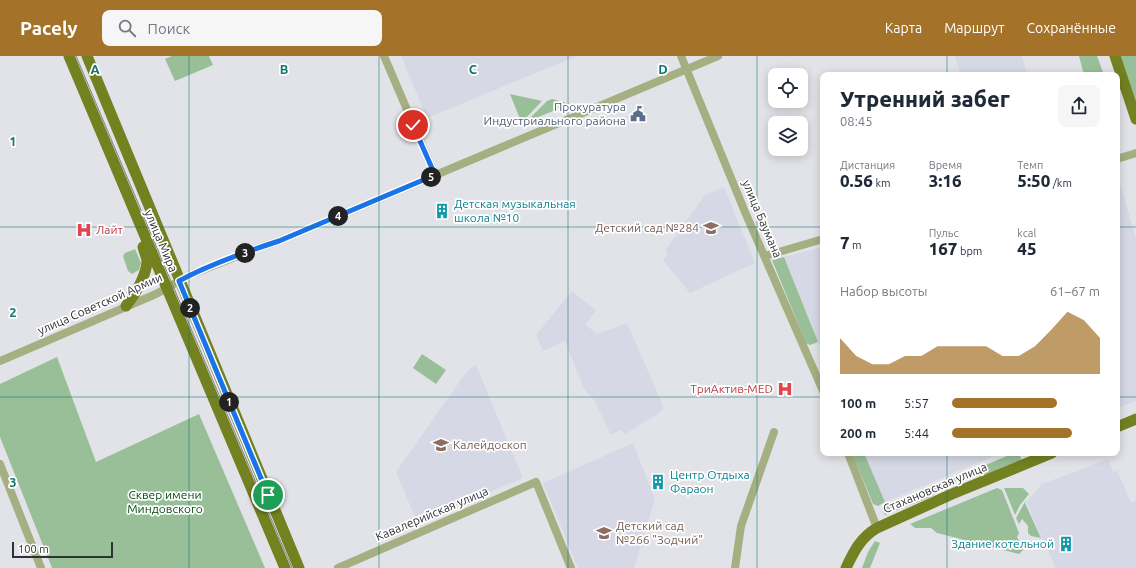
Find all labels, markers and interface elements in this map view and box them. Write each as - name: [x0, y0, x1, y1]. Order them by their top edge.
- search box: [102, 10, 382, 46]
- text: Pacely: [20, 17, 78, 39]
- icon: search: [116, 17, 138, 39]
- text: Поиск: [148, 20, 190, 37]
- text: Карта: [885, 20, 922, 36]
- text: Маршрут: [944, 20, 1005, 36]
- text: Сохранённые: [1027, 20, 1116, 36]
- text: A: [90, 62, 100, 76]
- text: B: [280, 62, 289, 76]
- text: C: [469, 62, 478, 76]
- text: D: [658, 62, 668, 76]
- map controls: [768, 68, 808, 156]
- button: locate: [768, 68, 808, 108]
- button: share: [1058, 85, 1100, 127]
- text: Утренний забег: [840, 86, 1010, 111]
- place label: Прокуратура Индустриального района: [484, 100, 626, 127]
- public building icon: Прокуратура Индустриального района: [629, 105, 647, 123]
- pin: [396, 108, 430, 142]
- icon: check: [402, 114, 424, 136]
- text: 08:45: [840, 114, 873, 128]
- button: layers: [768, 116, 808, 156]
- text: 1: [9, 134, 17, 148]
- text: Дистанция: [840, 159, 895, 171]
- text: Время: [929, 159, 962, 171]
- text: Темп: [1017, 159, 1043, 171]
- pin: 5: [421, 167, 441, 187]
- text: 5: [428, 171, 434, 183]
- text: 0.56: [840, 171, 873, 190]
- text: 3:16: [929, 171, 962, 190]
- text: 5:50: [1017, 171, 1050, 190]
- text: km: [873, 177, 891, 189]
- text: /km: [1050, 177, 1072, 189]
- street label: улица Баумана: [740, 178, 785, 260]
- place label: Детская музыкальная школа №10: [454, 197, 576, 224]
- building icon: Детская музыкальная школа №10: [433, 202, 451, 220]
- pin: 4: [328, 206, 348, 226]
- street label: улица Мира: [143, 208, 180, 274]
- text: 4: [335, 210, 341, 222]
- school or university icon: Детский сад №284: [702, 219, 720, 237]
- hospital icon: Лайт: [75, 221, 93, 239]
- place label: Детский сад №284: [595, 221, 699, 234]
- place label: Лайт: [96, 223, 124, 236]
- text: Пульс: [929, 227, 959, 239]
- text: kcal: [1017, 227, 1036, 239]
- text: 7: [840, 233, 850, 252]
- text: m: [850, 239, 862, 251]
- text: 167: [929, 239, 957, 258]
- text: 45: [1017, 239, 1037, 258]
- pin: 3: [235, 243, 255, 263]
- text: bpm: [957, 245, 982, 257]
- text: 3: [242, 247, 248, 259]
- street label: улица Советской Армии: [36, 270, 164, 337]
- text: Набор высоты: [840, 284, 927, 298]
- text: 61–67 m: [1050, 284, 1100, 298]
- pin: 2: [180, 298, 200, 318]
- text: 2: [187, 302, 193, 314]
- text: 2: [9, 305, 17, 319]
- hospital icon: ТриАктив-MED: [776, 380, 794, 398]
- place label: ТриАктив-MED: [690, 382, 773, 395]
- pin: 1: [219, 392, 239, 412]
- text: 1: [226, 396, 232, 408]
- text: 100 m: [840, 396, 876, 410]
- text: 5:57: [904, 396, 929, 410]
- text: 200 m: [840, 426, 876, 440]
- text: 5:44: [904, 426, 929, 440]
- school or university icon: Калейдоскоп: [432, 436, 450, 454]
- place label: Калейдоскоп: [453, 438, 527, 451]
- street label: Стахановская улица: [881, 460, 989, 515]
- place label: Центр Отдыха Фараон: [670, 468, 750, 495]
- building icon: Центр Отдыха Фараон: [649, 473, 667, 491]
- text: 3: [9, 475, 17, 489]
- pin: [251, 478, 285, 512]
- icon: arrive: [257, 484, 279, 506]
- street label: Кавалерийская улица: [374, 484, 490, 543]
- park label: Сквер имени Миндовского: [127, 488, 203, 515]
- place label: Детский сад №266 "Зодчий": [616, 519, 703, 546]
- school or university icon: Детский сад №266 "Зодчий": [595, 524, 613, 542]
- building icon: Здание котельной: [1057, 535, 1075, 553]
- place label: Здание котельной: [951, 537, 1054, 550]
- scale bar: [12, 540, 113, 559]
- text: 100 m: [18, 543, 49, 555]

